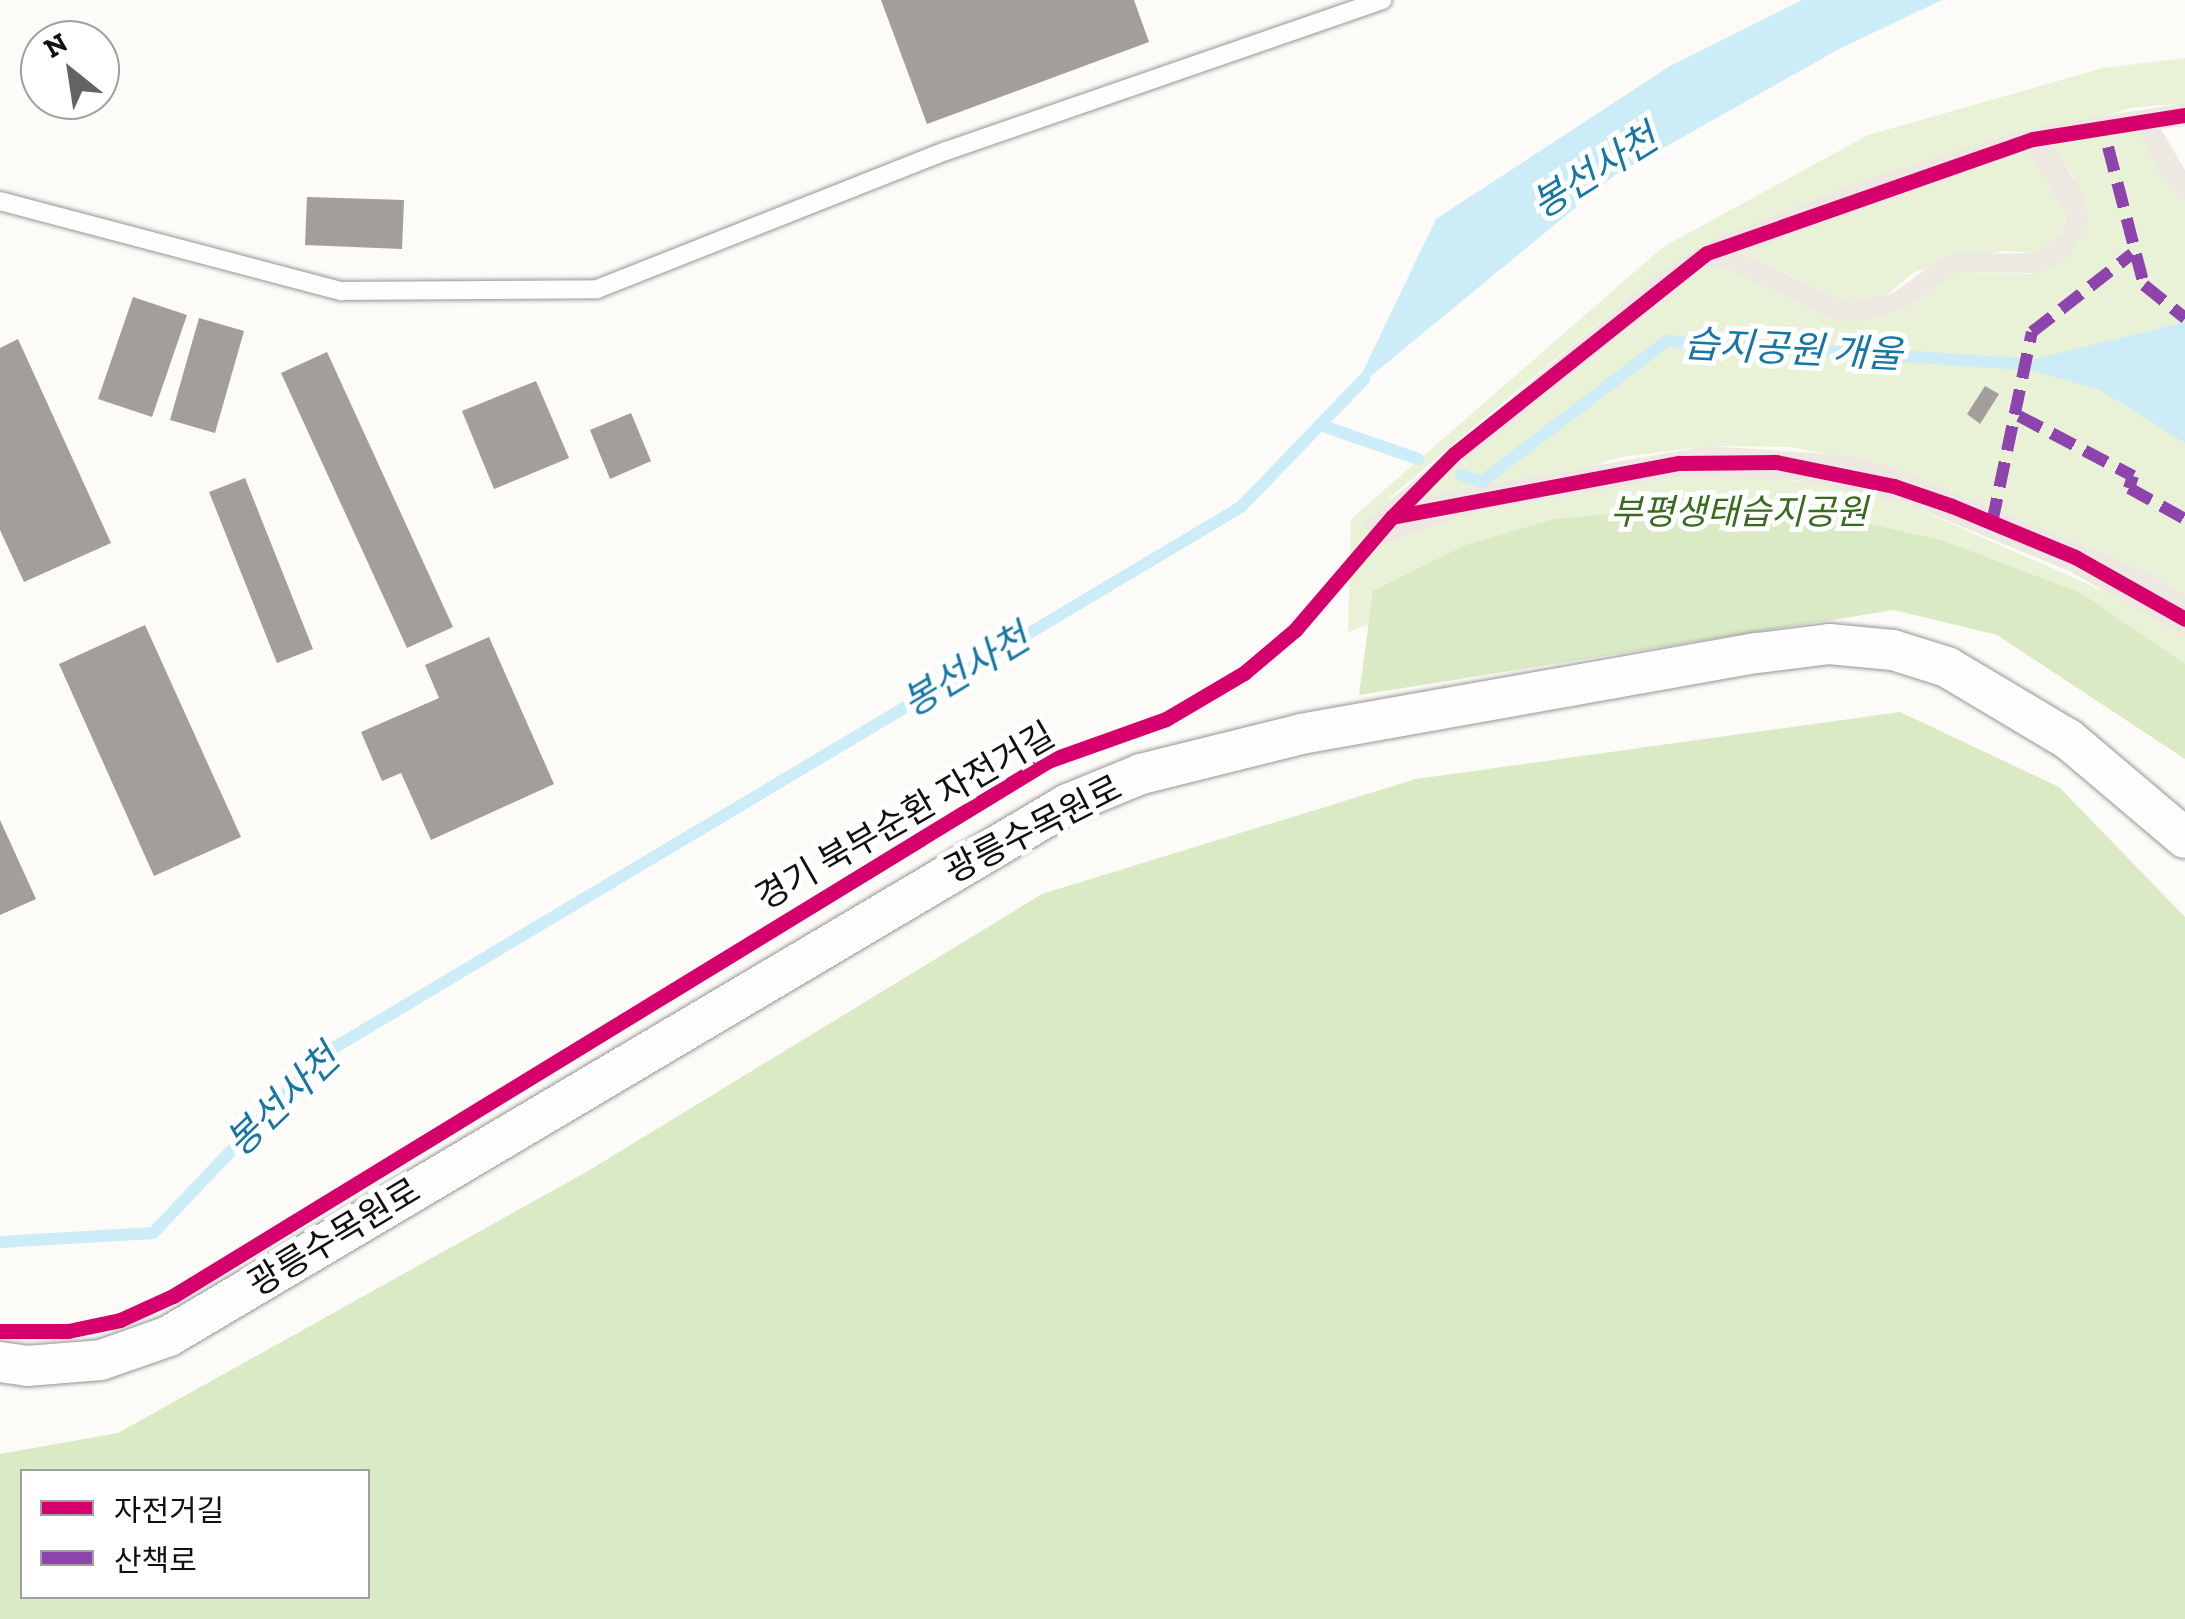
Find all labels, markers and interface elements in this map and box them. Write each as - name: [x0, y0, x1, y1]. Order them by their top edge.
- north arrow: [20, 20, 120, 120]
- text: N: [38, 26, 73, 65]
- water label: 봉선사천: [1524, 116, 1666, 228]
- water label: 습지공원 개울: [1683, 322, 1903, 378]
- park label: 부평생태습지공원: [1610, 491, 1868, 533]
- water label: 봉선사천: [894, 615, 1038, 727]
- street label: 경기 북부순환 자전거길: [748, 713, 1062, 919]
- street label: 광릉수목원로: [937, 766, 1129, 892]
- water label: 봉선사천: [217, 1036, 349, 1166]
- street label: 광릉수목원로: [240, 1169, 428, 1305]
- legend: [20, 1469, 370, 1599]
- text: 자전거길: [114, 1493, 224, 1529]
- text: 산책로: [114, 1543, 197, 1579]

